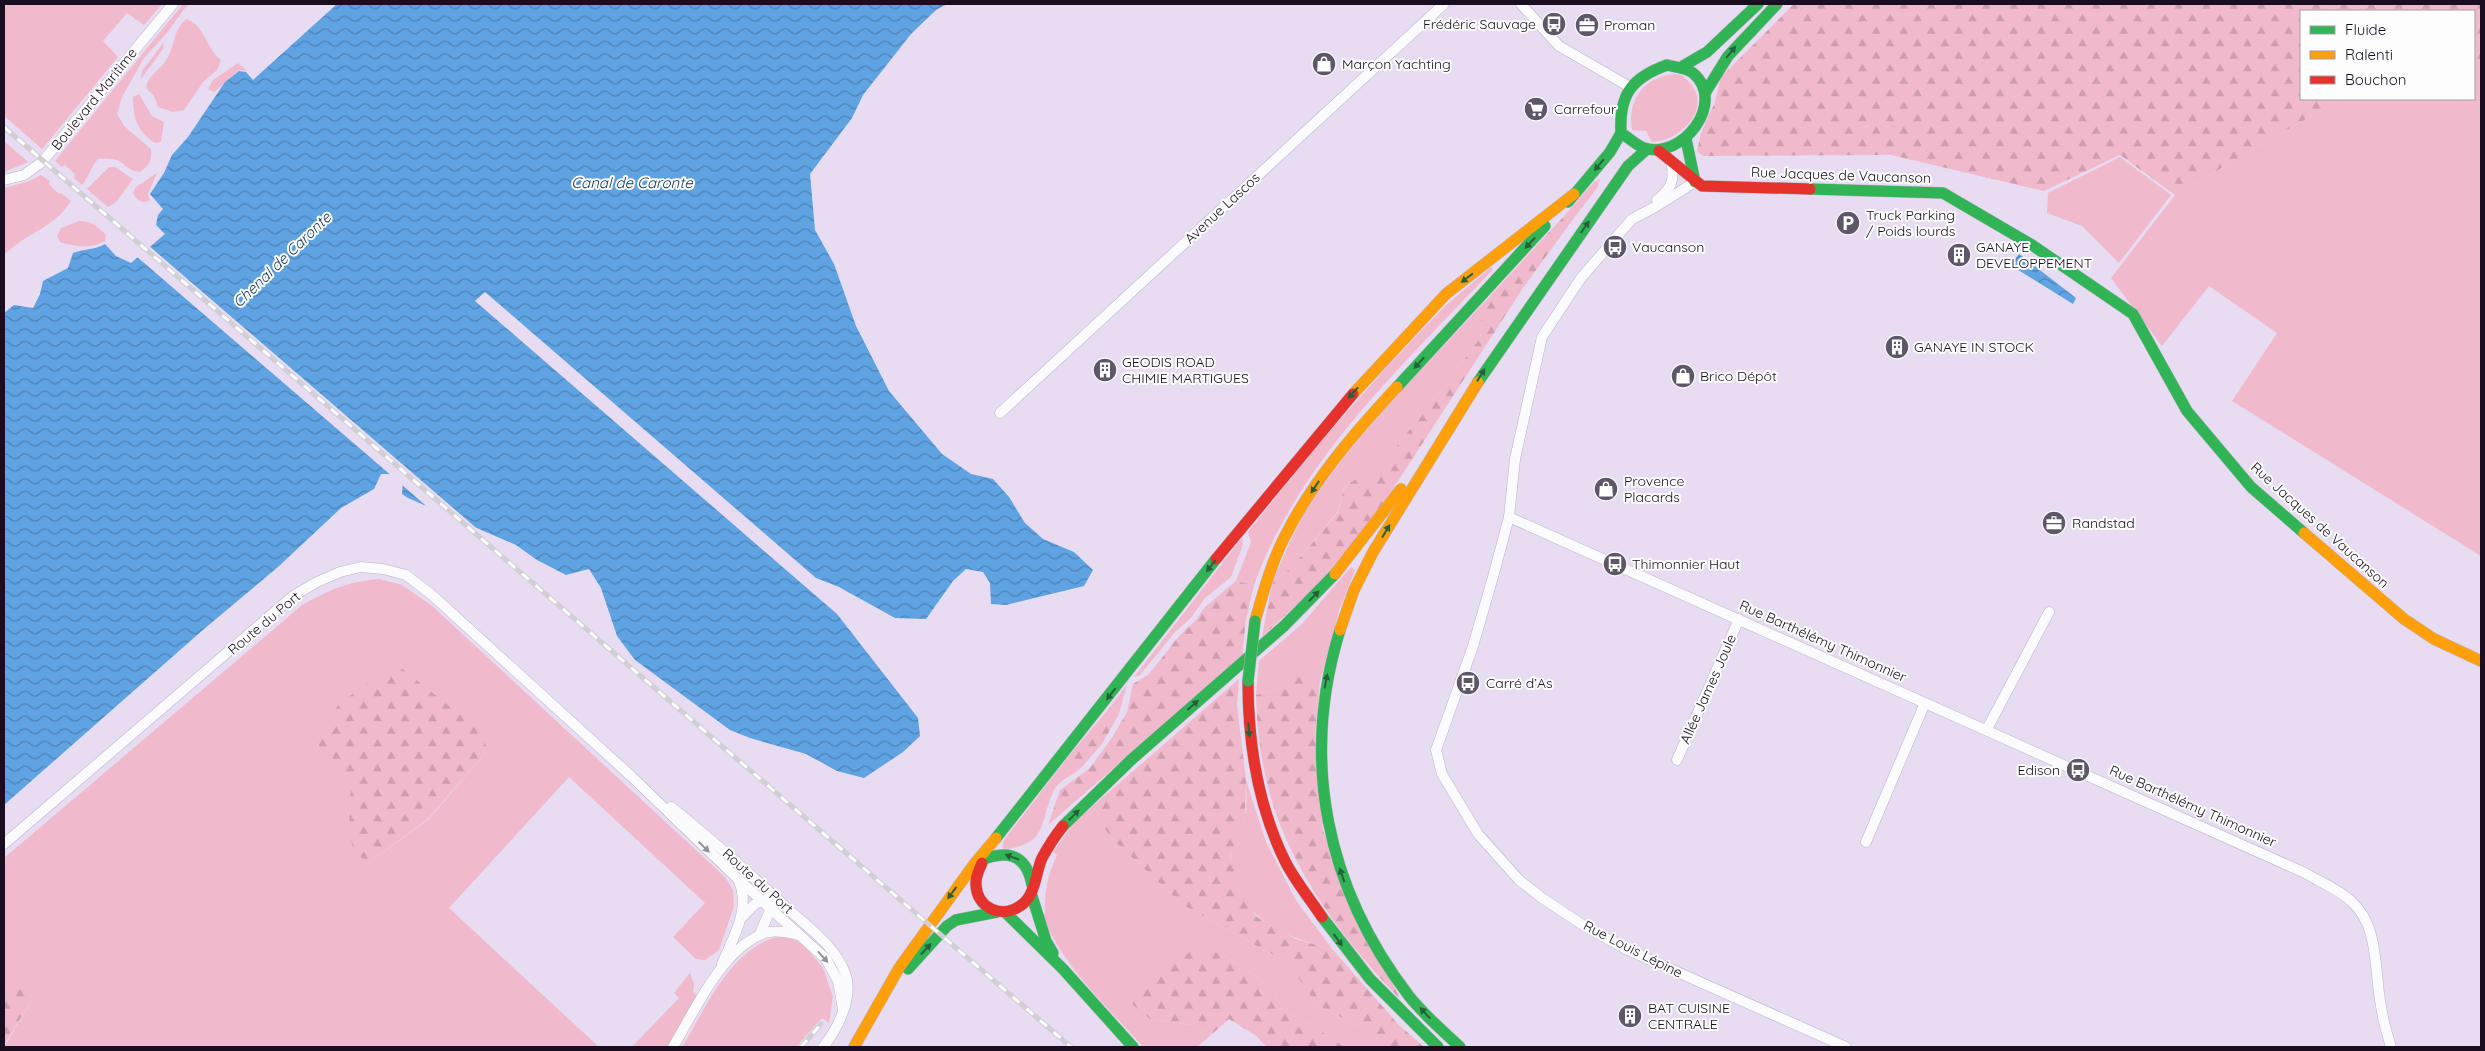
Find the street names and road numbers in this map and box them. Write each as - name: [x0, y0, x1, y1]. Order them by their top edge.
- street label: Boulevard Maritime: [47, 44, 141, 154]
- street label: Rue Jacques de Vaucanson: [1751, 163, 1931, 187]
- street label: Avenue Lascos: [1181, 169, 1263, 247]
- street label: Rue Jacques de Vaucanson: [2247, 458, 2393, 592]
- street label: Route du Port: [224, 587, 304, 659]
- street label: Rue Barthélémy Thimonnier: [1737, 596, 1910, 686]
- street label: Allée James Joule: [1676, 631, 1740, 747]
- street label: Rue Barthélémy Thimonnier: [2107, 761, 2280, 851]
- street label: Route du Port: [719, 844, 797, 918]
- street label: Rue Louis Lépine: [1580, 916, 1686, 982]

